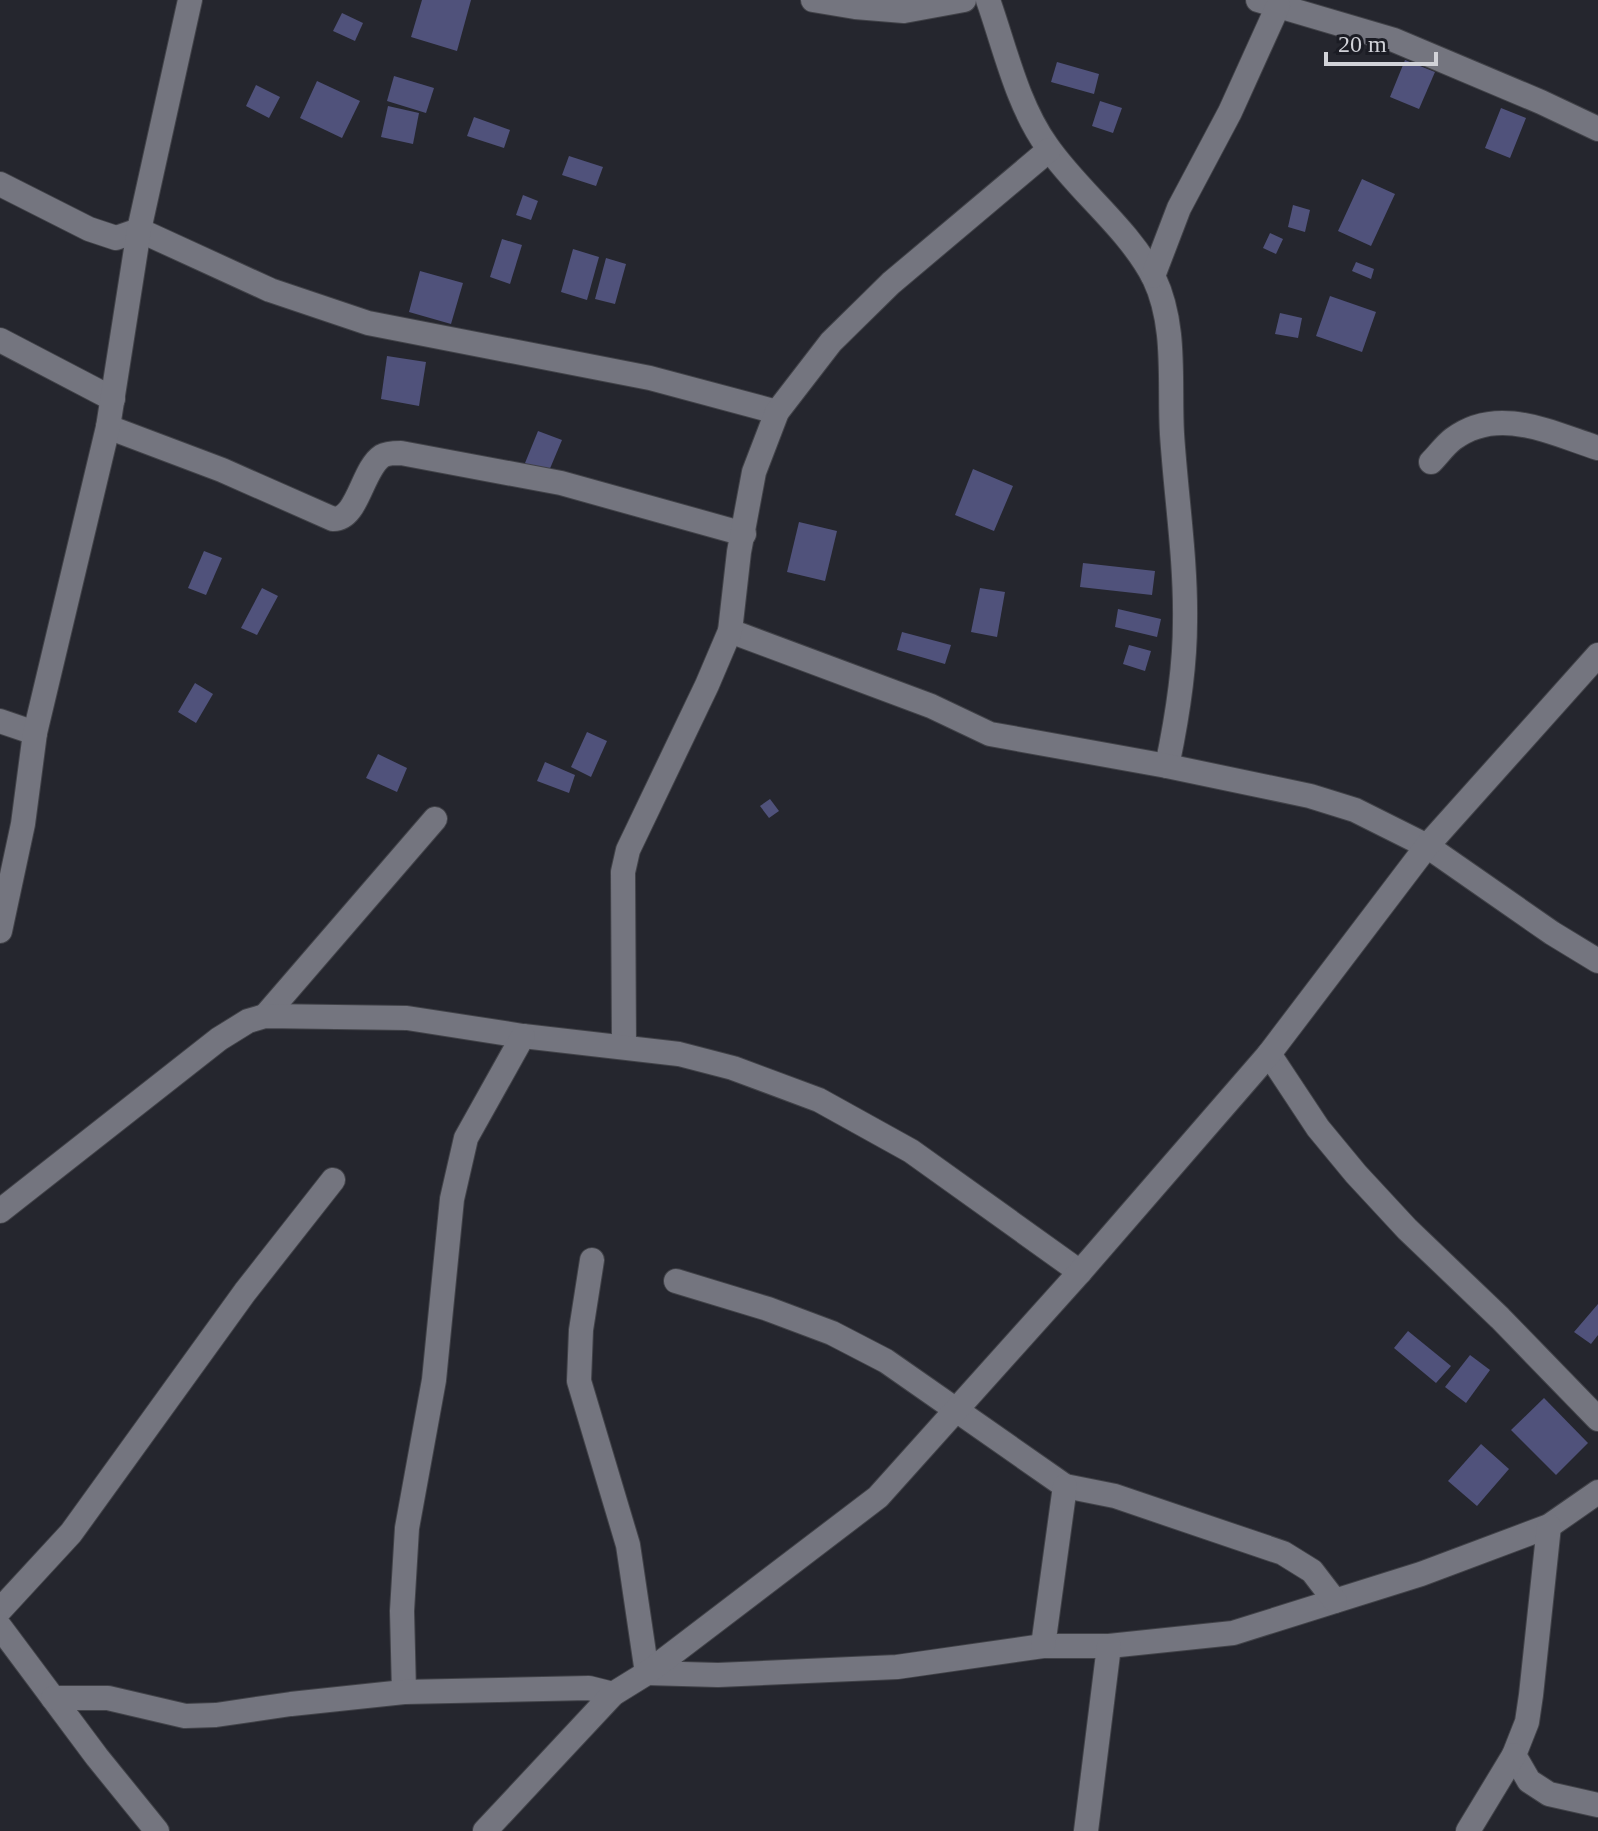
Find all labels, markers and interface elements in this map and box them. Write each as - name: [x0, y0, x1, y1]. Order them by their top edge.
- scale bar: [1326, 16, 1436, 66]
- text: 20 m: [1338, 31, 1387, 57]

